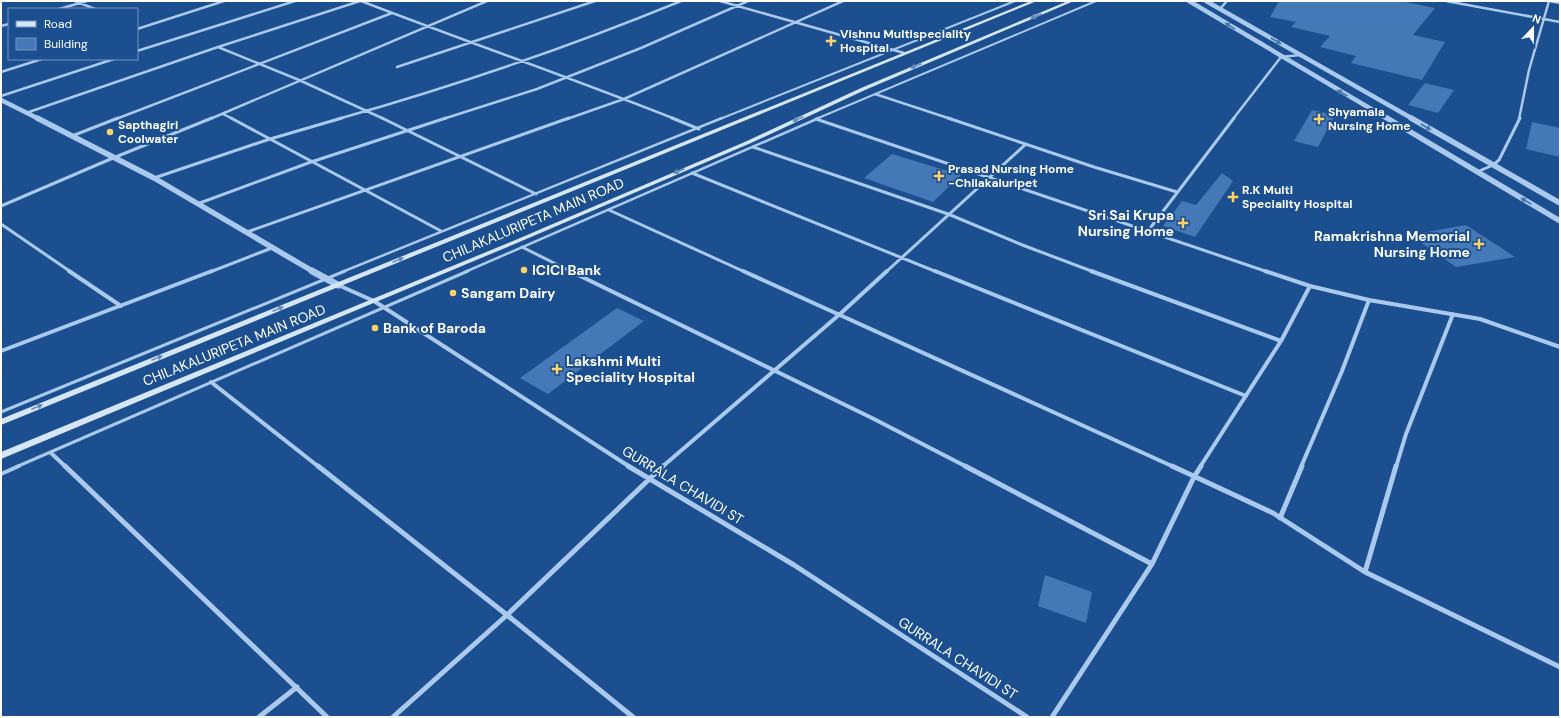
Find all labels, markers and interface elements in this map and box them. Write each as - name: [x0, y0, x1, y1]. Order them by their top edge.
- legend: [8, 8, 138, 60]
- north arrow: [1513, 8, 1553, 48]
- text: N: [1530, 11, 1543, 27]
- one-way arrow: [1031, 13, 1042, 19]
- text: Road: [44, 16, 72, 32]
- one-way arrow: [1225, 22, 1235, 30]
- place label: Vishnu Multispeciality Hospital: [840, 26, 972, 56]
- marker: Vishnu Multispeciality Hospital: [825, 35, 837, 47]
- text: Building: [44, 36, 88, 52]
- one-way arrow: [1270, 38, 1282, 45]
- one-way arrow: [910, 64, 922, 70]
- one-way arrow: [1336, 89, 1348, 96]
- place label: Shyamala Nursing Home: [1328, 104, 1411, 134]
- marker: Shyamala Nursing Home: [1313, 113, 1325, 125]
- one-way arrow: [792, 116, 803, 122]
- place label: Sapthagiri Coolwater: [118, 117, 178, 147]
- one-way arrow: [1420, 123, 1432, 130]
- marker: Sapthagiri Coolwater: [105, 127, 115, 137]
- place label: Prasad Nursing Home -Chilakaluripet: [948, 161, 1074, 191]
- one-way arrow: [673, 168, 684, 174]
- marker: Prasad Nursing Home -Chilakaluripet: [933, 170, 945, 182]
- street label: CHILAKALURIPETA MAIN ROAD: [439, 173, 627, 267]
- place label: R.K Multi Speciality Hospital: [1242, 182, 1353, 212]
- marker: R.K Multi Speciality Hospital: [1227, 191, 1239, 203]
- one-way arrow: [1520, 198, 1532, 205]
- place label: Sri Sai Krupa Nursing Home: [1078, 206, 1174, 240]
- marker: Sri Sai Krupa Nursing Home: [1177, 217, 1189, 229]
- place label: Ramakrishna Memorial Nursing Home: [1314, 227, 1470, 261]
- marker: Ramakrishna Memorial Nursing Home: [1473, 238, 1485, 250]
- one-way arrow: [393, 257, 405, 263]
- place label: ICICI Bank: [532, 261, 601, 279]
- marker: ICICI Bank: [519, 265, 529, 275]
- place label: Sangam Dairy: [461, 284, 556, 302]
- marker: Sangam Dairy: [448, 288, 458, 298]
- street label: CHILAKALURIPETA MAIN ROAD: [140, 300, 328, 390]
- one-way arrow: [272, 306, 284, 312]
- place label: Bank of Baroda: [383, 319, 486, 337]
- marker: Bank of Baroda: [370, 323, 380, 333]
- place label: Lakshmi Multi Speciality Hospital: [566, 352, 695, 386]
- one-way arrow: [152, 355, 164, 361]
- marker: Lakshmi Multi Speciality Hospital: [551, 363, 563, 375]
- one-way arrow: [32, 404, 44, 410]
- street label: GURRALA CHAVIDI ST: [619, 442, 747, 528]
- street label: GURRALA CHAVIDI ST: [895, 613, 1021, 703]

